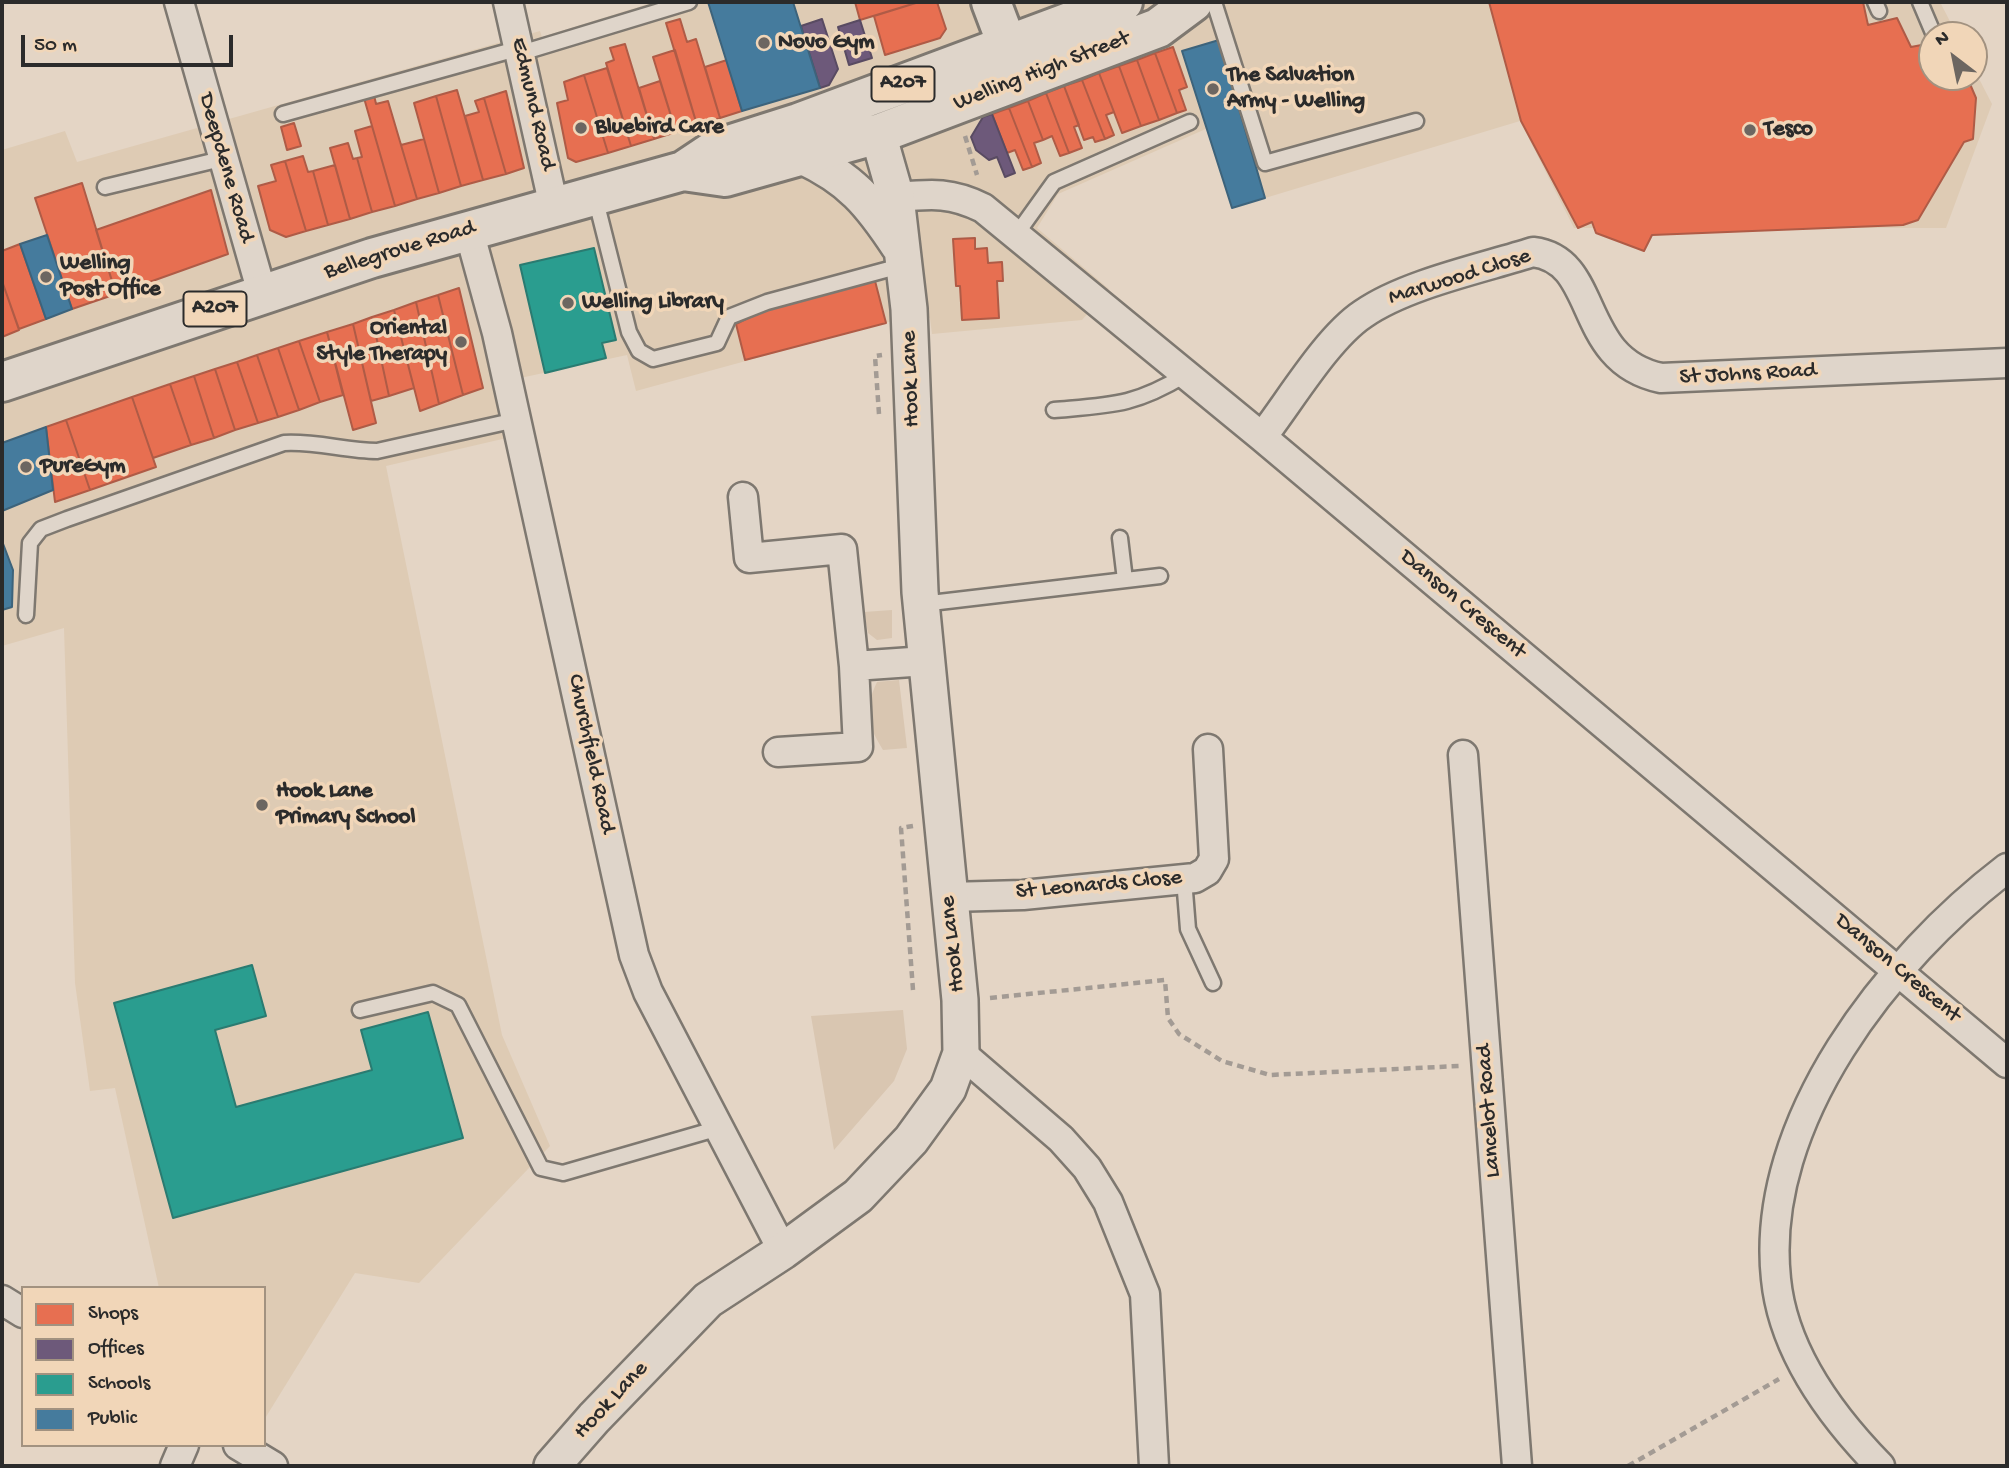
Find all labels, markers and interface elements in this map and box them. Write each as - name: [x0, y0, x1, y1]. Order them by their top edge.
- scale bar: [24, 21, 236, 65]
- north arrow: [1918, 21, 1988, 91]
- street label: Welling High Street: [950, 26, 1134, 118]
- text: N: [1931, 26, 1954, 53]
- place label: Novo Gym: [778, 29, 875, 57]
- text: 50 m: [34, 34, 77, 59]
- street label: Edmund Road: [503, 35, 561, 173]
- marker: Novo Gym: [756, 35, 772, 51]
- place label: The Salvation Army - Welling: [1227, 62, 1365, 116]
- road number: A207: [872, 66, 934, 102]
- marker: The Salvation Army - Welling: [1205, 81, 1221, 97]
- street label: Deepdene Road: [191, 90, 259, 246]
- place label: Bluebird Care: [595, 114, 724, 142]
- place label: Tesco: [1764, 116, 1813, 144]
- marker: Bluebird Care: [573, 120, 589, 136]
- marker: Tesco: [1742, 122, 1758, 138]
- street label: Bellegrove Road: [321, 215, 479, 287]
- street label: Marwood Close: [1386, 243, 1534, 313]
- place label: Welling Post Office: [60, 250, 161, 304]
- marker: Welling Post Office: [38, 269, 54, 285]
- place label: Welling Library: [582, 289, 724, 317]
- road number: A207: [184, 292, 246, 326]
- marker: Welling Library: [560, 295, 576, 311]
- place label: Oriental Style Therapy: [317, 315, 447, 369]
- street label: Hook Lane: [897, 330, 927, 428]
- marker: Oriental Style Therapy: [453, 334, 469, 350]
- street label: St Johns Road: [1679, 358, 1817, 392]
- place label: PureGym: [40, 453, 126, 481]
- marker: PureGym: [18, 459, 34, 475]
- street label: Danson Crescent: [1393, 544, 1531, 666]
- street label: Churchfield Road: [560, 672, 620, 836]
- place label: Hook Lane Primary School: [276, 778, 416, 832]
- marker: Hook Lane Primary School: [254, 797, 270, 813]
- street label: St Leonards Close: [1015, 865, 1183, 907]
- street label: Hook Lane: [935, 894, 973, 994]
- street label: Danson Crescent: [1828, 908, 1966, 1030]
- street label: Lancelot Road: [1472, 1043, 1508, 1179]
- legend: [21, 1286, 266, 1447]
- text: Shops: [88, 1302, 138, 1327]
- text: Offices: [88, 1337, 144, 1362]
- street label: Hook Lane: [569, 1356, 655, 1446]
- text: Schools: [88, 1372, 150, 1397]
- text: Public: [88, 1407, 137, 1432]

